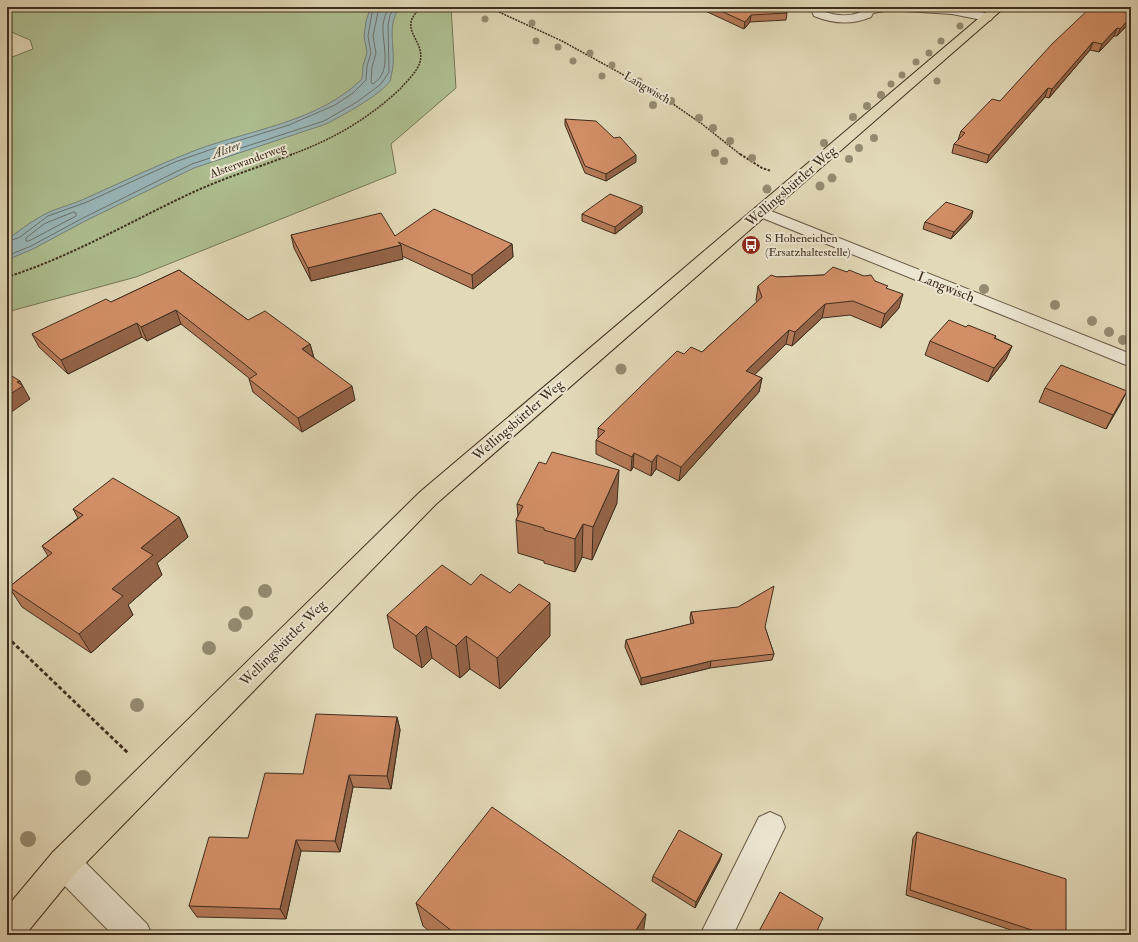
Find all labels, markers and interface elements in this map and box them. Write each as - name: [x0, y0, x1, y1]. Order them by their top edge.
- street label: Langwisch: [621, 69, 674, 108]
- water label: Alster: [207, 137, 244, 163]
- street label: Alsterwanderweg: [207, 140, 289, 182]
- street label: Wellingsbüttler Weg: [741, 141, 841, 231]
- place label: S Hoheneichen (Ersatzhaltestelle): [765, 231, 851, 260]
- bus stop icon: S Hoheneichen (Ersatzhaltestelle): [740, 234, 762, 256]
- street label: Langwisch: [915, 268, 978, 306]
- street label: Wellingsbüttler Weg: [468, 375, 568, 465]
- street label: Wellingsbüttler Weg: [236, 596, 330, 690]

